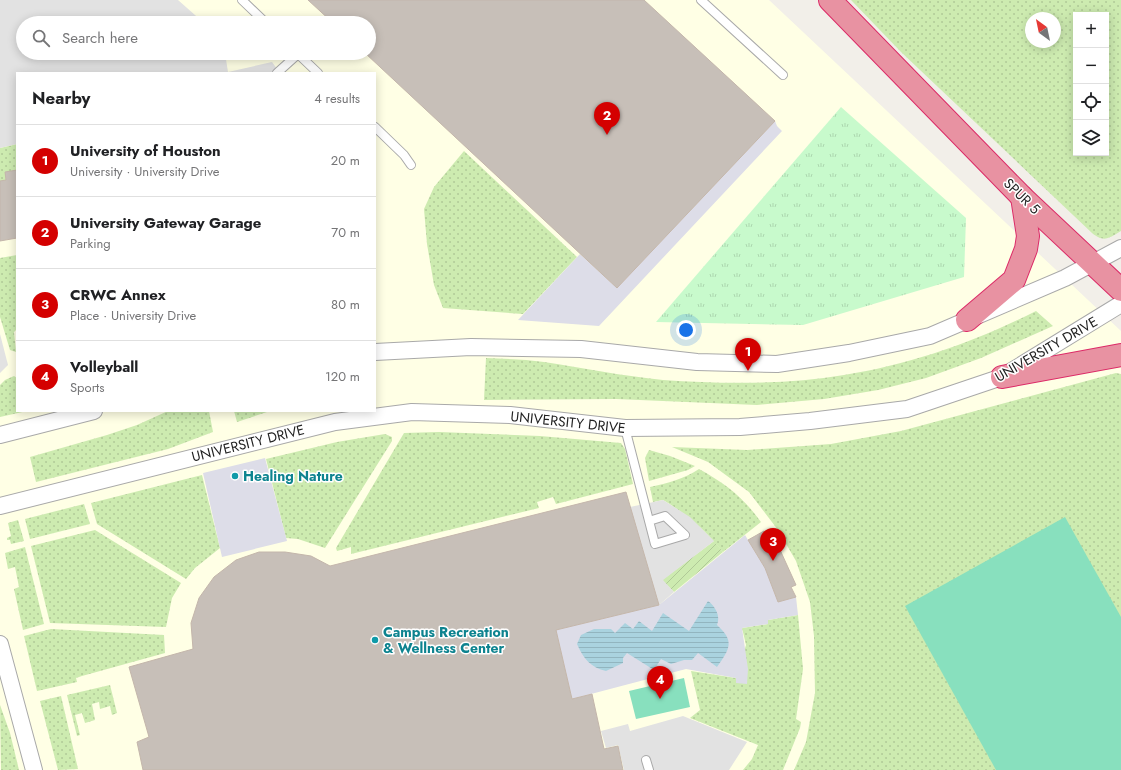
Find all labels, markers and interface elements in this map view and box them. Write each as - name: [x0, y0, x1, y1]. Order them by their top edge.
- north arrow: [1025, 12, 1061, 48]
- map controls: [1073, 12, 1109, 156]
- button: +: [1073, 12, 1109, 48]
- search box: [16, 16, 376, 60]
- icon: search: [30, 27, 52, 49]
- text: Search here: [62, 27, 138, 49]
- button: −: [1073, 48, 1109, 84]
- button: locate: [1073, 84, 1109, 120]
- text: Nearby: [32, 86, 90, 110]
- text: 4 results: [314, 89, 360, 108]
- pin: 2: [594, 102, 620, 135]
- button: layers: [1073, 120, 1109, 156]
- text: University of Houston: [70, 140, 221, 162]
- text: 1: [42, 151, 48, 170]
- text: 20 m: [331, 151, 360, 170]
- text: University · University Drive: [70, 162, 219, 181]
- street label: SPUR 5: [999, 174, 1045, 219]
- text: University Gateway Garage: [70, 212, 261, 234]
- text: 2: [41, 223, 49, 242]
- text: 70 m: [331, 223, 360, 242]
- text: Parking: [70, 234, 111, 253]
- text: CRWC Annex: [70, 284, 166, 306]
- text: 3: [41, 295, 49, 314]
- text: 80 m: [331, 295, 360, 314]
- text: Place · University Drive: [70, 306, 196, 325]
- street label: UNIVERSITY DRIVE: [991, 311, 1101, 387]
- your location: [676, 320, 696, 340]
- pin: 1: [735, 338, 761, 371]
- text: Volleyball: [70, 356, 138, 378]
- text: 4: [40, 367, 50, 386]
- text: 120 m: [325, 367, 360, 386]
- text: Sports: [70, 378, 104, 397]
- street label: UNIVERSITY DRIVE: [509, 406, 627, 438]
- street label: UNIVERSITY DRIVE: [189, 419, 307, 467]
- place label: Healing Nature: [243, 466, 343, 486]
- marker: Healing Nature: [230, 471, 240, 481]
- pin: 3: [760, 528, 786, 561]
- place label: Campus Recreation & Wellness Center: [383, 622, 509, 658]
- marker: Campus Recreation & Wellness Center: [370, 635, 380, 645]
- pin: 4: [647, 666, 673, 699]

